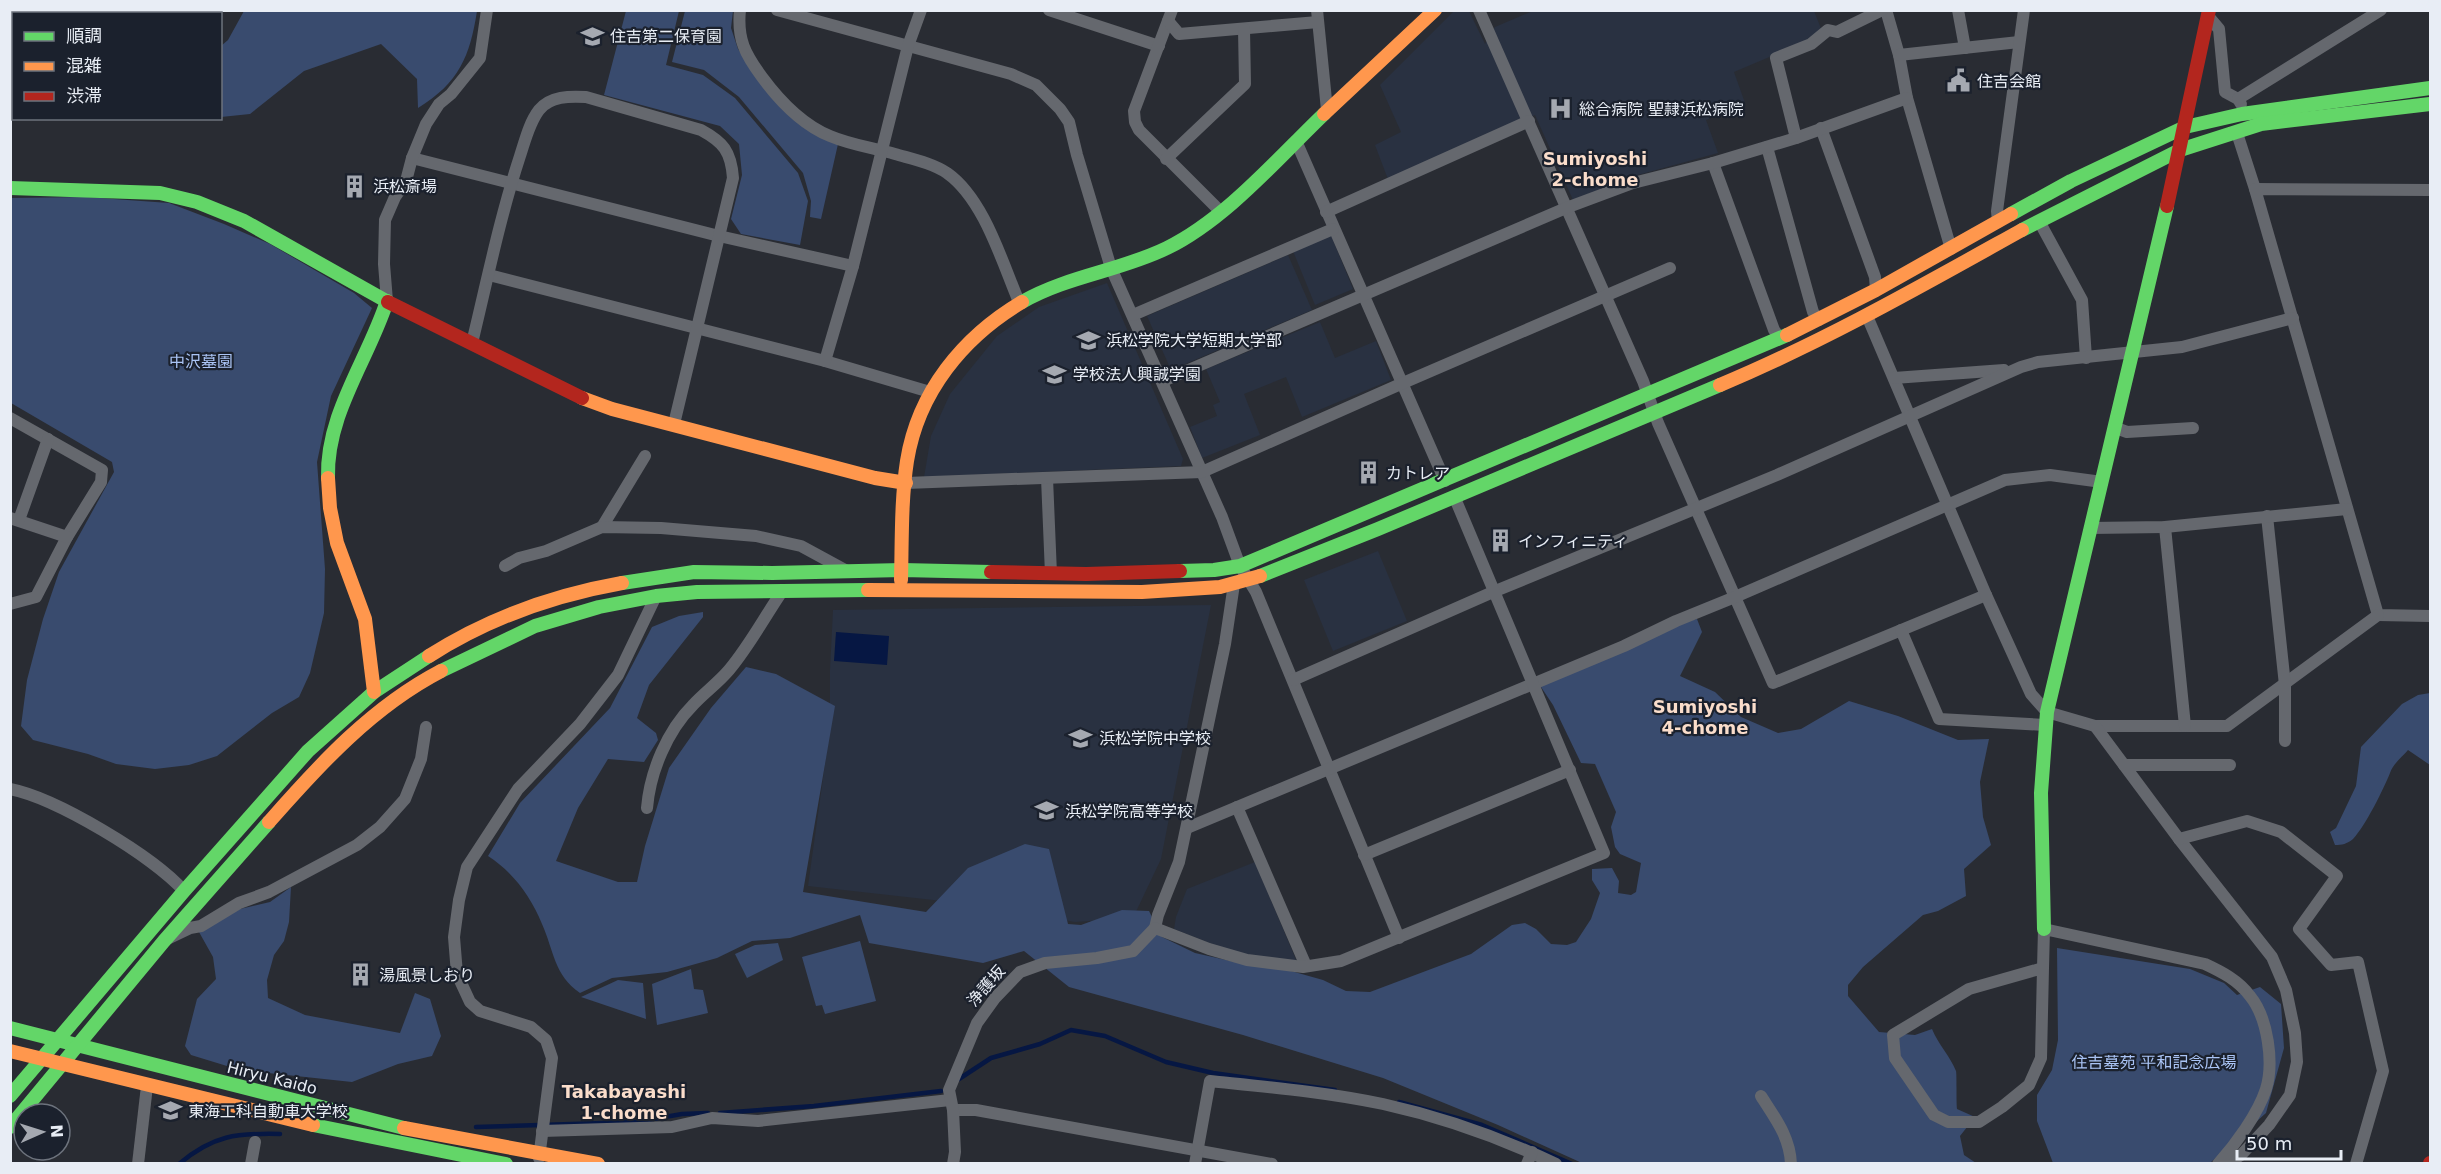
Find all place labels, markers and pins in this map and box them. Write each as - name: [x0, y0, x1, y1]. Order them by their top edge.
- school or university icon: 住吉第二保育園: [579, 23, 605, 49]
- place label: 住吉第二保育園: [610, 27, 722, 46]
- public building icon: 住吉会館: [1946, 68, 1972, 94]
- place label: 住吉会館: [1977, 72, 2041, 91]
- hospital icon: 総合病院 聖隷浜松病院: [1548, 96, 1574, 122]
- place label: 総合病院 聖隷浜松病院: [1579, 100, 1744, 119]
- building icon: 浜松斎場: [342, 173, 368, 199]
- place label: 浜松斎場: [373, 177, 437, 196]
- school or university icon: 浜松学院大学短期大学部: [1075, 327, 1101, 353]
- place label: 浜松学院大学短期大学部: [1106, 331, 1282, 350]
- school or university icon: 学校法人興誠学園: [1042, 361, 1068, 387]
- place label: 学校法人興誠学園: [1073, 365, 1201, 384]
- building icon: カトレア: [1355, 460, 1381, 486]
- place label: カトレア: [1386, 464, 1450, 483]
- building icon: インフィニティ: [1487, 528, 1513, 554]
- place label: インフィニティ: [1518, 532, 1628, 551]
- school or university icon: 浜松学院中学校: [1068, 725, 1094, 751]
- place label: 浜松学院中学校: [1099, 729, 1211, 748]
- school or university icon: 浜松学院高等学校: [1034, 798, 1060, 824]
- place label: 浜松学院高等学校: [1065, 802, 1193, 821]
- building icon: 湯風景しおり: [348, 962, 374, 988]
- place label: 湯風景しおり: [379, 966, 475, 985]
- school or university icon: 東海工科自動車大学校: [157, 1098, 183, 1124]
- place label: 東海工科自動車大学校: [188, 1102, 348, 1121]

